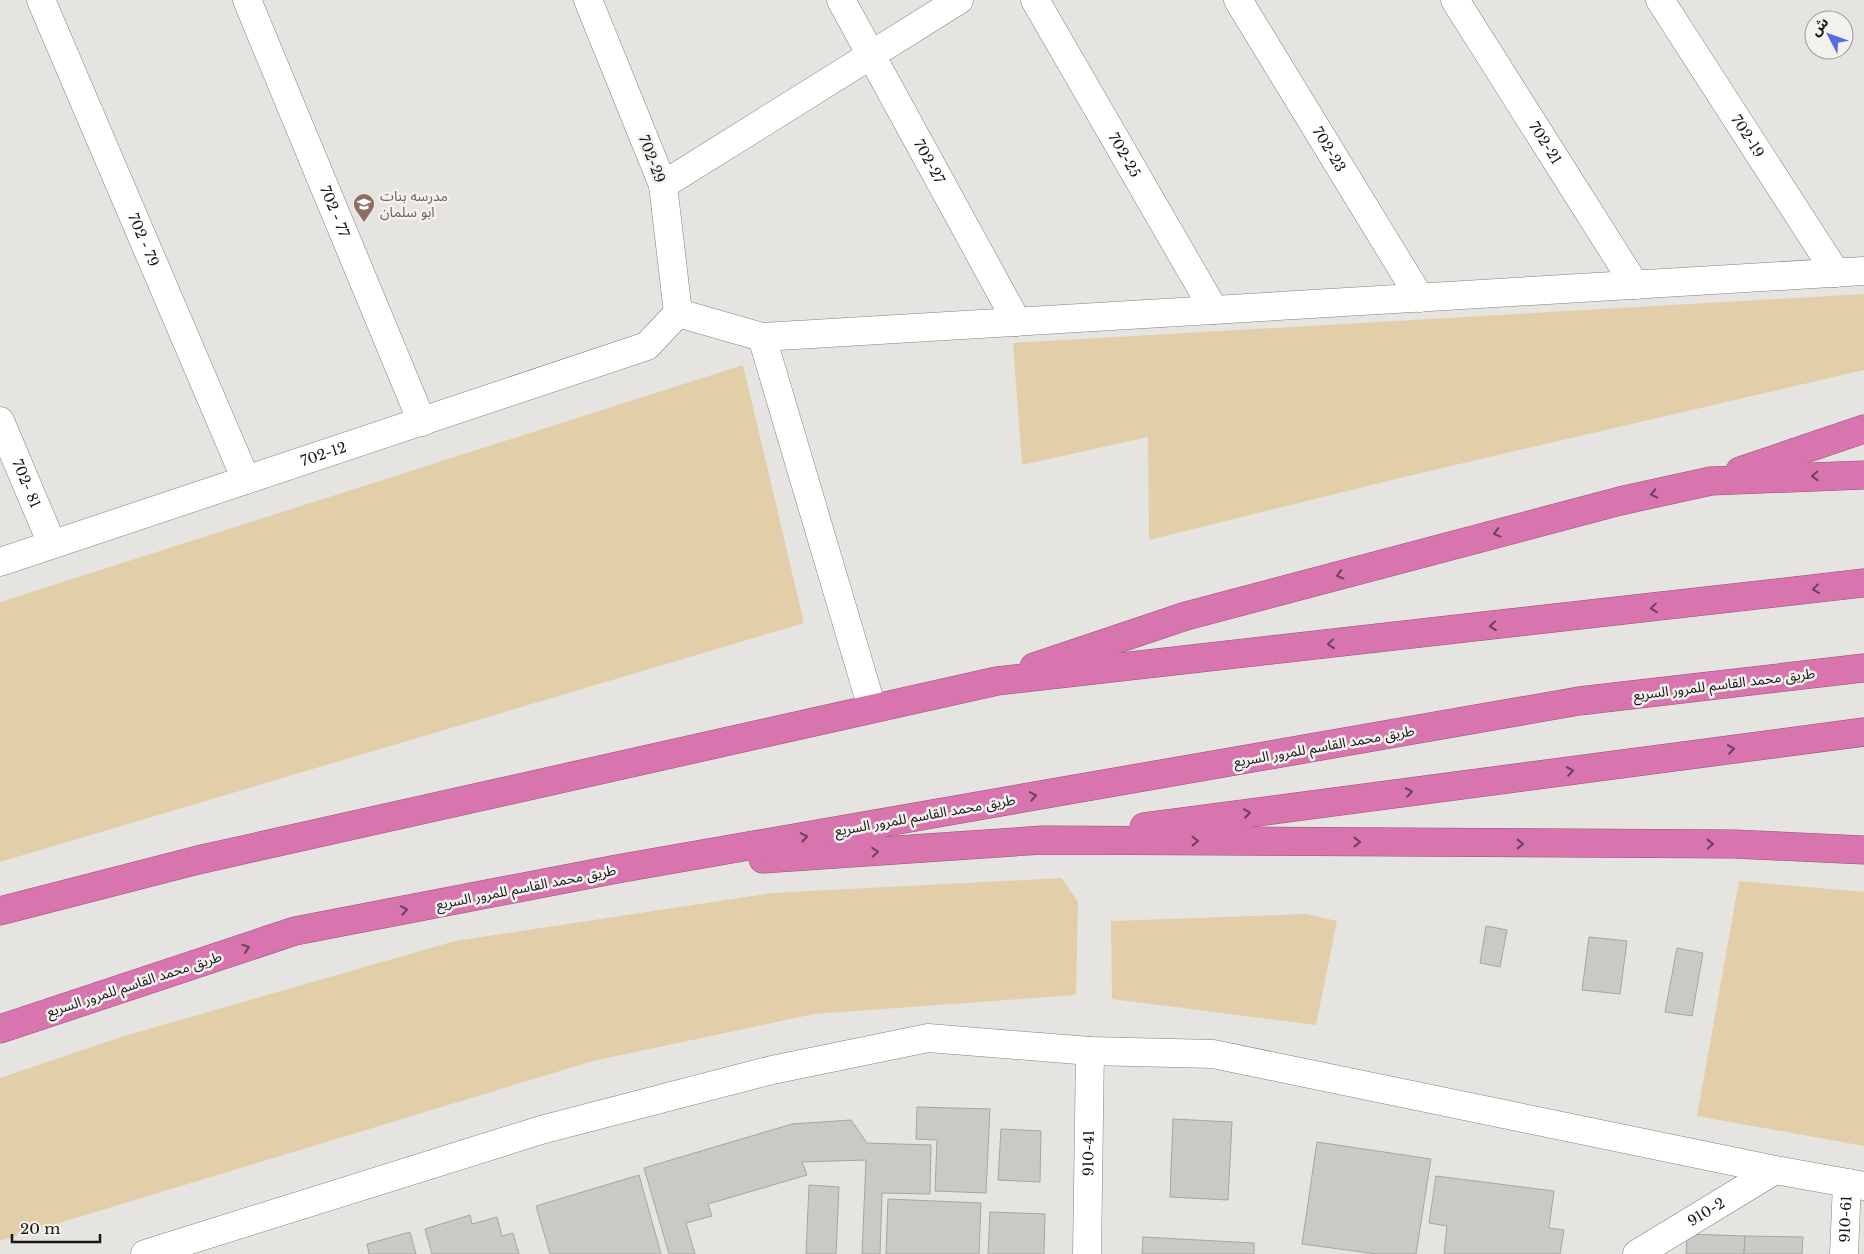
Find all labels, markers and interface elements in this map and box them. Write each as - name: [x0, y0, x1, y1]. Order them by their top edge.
- north arrow: [1804, 10, 1854, 60]
- text: ش: [1806, 13, 1832, 40]
- street label: 702-19: [1727, 111, 1768, 161]
- street label: 702-21: [1525, 118, 1565, 168]
- street label: 702-23: [1309, 124, 1350, 175]
- street label: 702-25: [1105, 129, 1145, 181]
- street label: 702-29: [635, 133, 669, 185]
- street label: 702-27: [910, 136, 949, 188]
- street label: 702 - 77: [316, 183, 354, 241]
- place label: مدرسه بنات ابو سلمان: [380, 187, 448, 221]
- school or university icon: مدرسه بنات ابو سلمان: [352, 192, 376, 223]
- street label: 702 - 79: [124, 211, 163, 269]
- street label: 702-12: [298, 438, 349, 470]
- street label: 702- 81: [8, 457, 45, 511]
- one-way arrow: [1811, 470, 1819, 481]
- one-way arrow: [1650, 488, 1659, 499]
- one-way arrow: [1493, 527, 1501, 537]
- one-way arrow: [1336, 570, 1344, 580]
- one-way arrow: [1811, 583, 1819, 594]
- one-way arrow: [1650, 602, 1658, 613]
- one-way arrow: [1488, 620, 1496, 631]
- one-way arrow: [1327, 638, 1335, 649]
- street label: طريق محمد القاسم للمرور السريع: [1632, 664, 1816, 706]
- street label: طريق محمد القاسم للمرور السريع: [1232, 721, 1416, 773]
- one-way arrow: [1727, 744, 1735, 755]
- one-way arrow: [1565, 766, 1574, 776]
- one-way arrow: [1405, 787, 1413, 798]
- street label: طريق محمد القاسم للمرور السريع: [833, 790, 1017, 842]
- one-way arrow: [1029, 792, 1038, 802]
- one-way arrow: [1244, 808, 1252, 819]
- one-way arrow: [800, 832, 809, 842]
- one-way arrow: [1191, 836, 1199, 846]
- one-way arrow: [1353, 837, 1361, 848]
- one-way arrow: [1516, 839, 1524, 849]
- one-way arrow: [1706, 839, 1714, 849]
- one-way arrow: [871, 846, 879, 857]
- street label: طريق محمد القاسم للمرور السريع: [434, 861, 618, 915]
- one-way arrow: [399, 906, 408, 916]
- one-way arrow: [241, 943, 249, 953]
- street label: طريق محمد القاسم للمرور السريع: [44, 947, 225, 1023]
- street label: 910-41: [1079, 1130, 1098, 1176]
- street label: 910-2: [1684, 1194, 1728, 1230]
- street label: 910-61: [1835, 1195, 1855, 1243]
- scale bar: [12, 1212, 100, 1244]
- text: 20 m: [20, 1219, 60, 1238]

